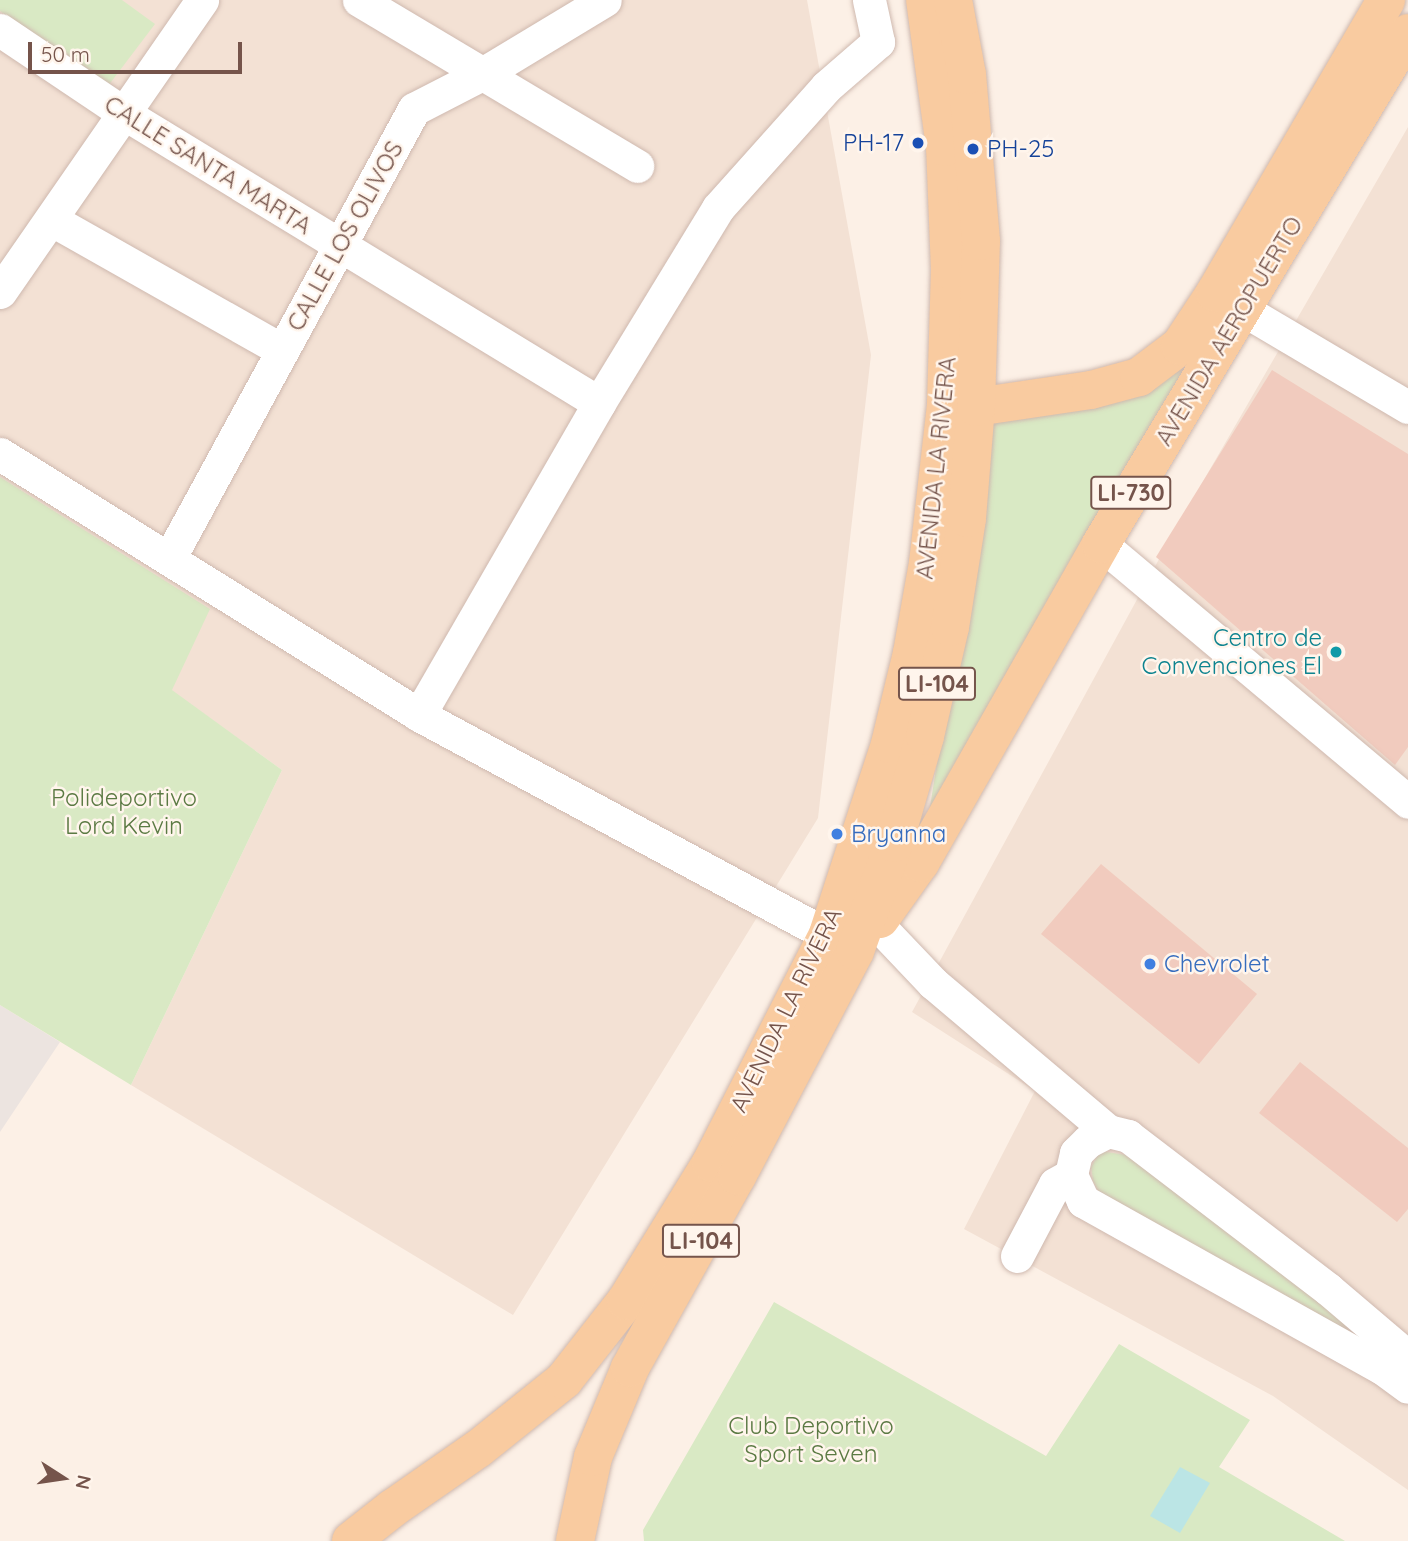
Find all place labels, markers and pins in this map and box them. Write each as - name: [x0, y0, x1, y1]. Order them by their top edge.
- place label: PH-17: [843, 129, 904, 157]
- marker: PH-17: [910, 135, 926, 151]
- place label: PH-25: [987, 135, 1054, 163]
- marker: PH-25: [965, 141, 981, 157]
- place label: Centro de Convenciones El: [1142, 624, 1322, 680]
- marker: Centro de Convenciones El: [1328, 644, 1344, 660]
- place label: Bryanna: [851, 820, 946, 848]
- marker: Bryanna: [829, 826, 845, 842]
- place label: Chevrolet: [1164, 950, 1270, 978]
- marker: Chevrolet: [1142, 956, 1158, 972]

